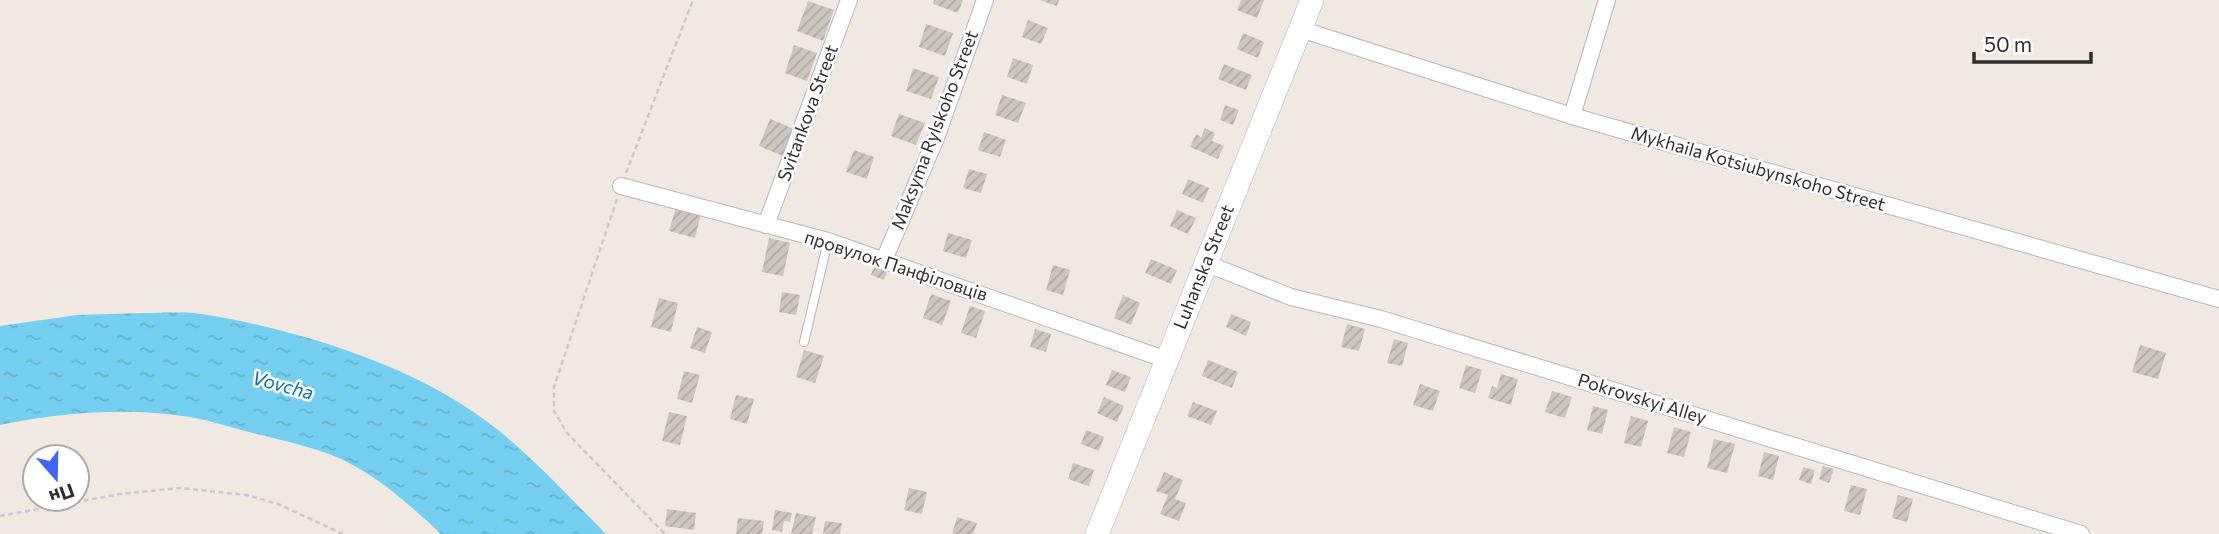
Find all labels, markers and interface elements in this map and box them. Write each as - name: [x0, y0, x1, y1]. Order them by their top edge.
- scale bar: [1974, 21, 2091, 65]
- street label: Maksyma Rylskoho Street: [886, 27, 982, 232]
- text: 50 m: [1984, 31, 2032, 56]
- street label: Svitankova Street: [772, 41, 842, 184]
- street label: Mykhaila Kotsiubynskoho Street: [1629, 121, 1888, 215]
- street label: Luhanska Street: [1168, 201, 1238, 332]
- street label: провулок Панфіловців: [802, 225, 991, 305]
- water label: Vovcha: [250, 365, 316, 404]
- street label: Pokrovskyi Alley: [1575, 368, 1709, 428]
- north arrow: [21, 443, 91, 513]
- text: Пн: [46, 479, 78, 510]

